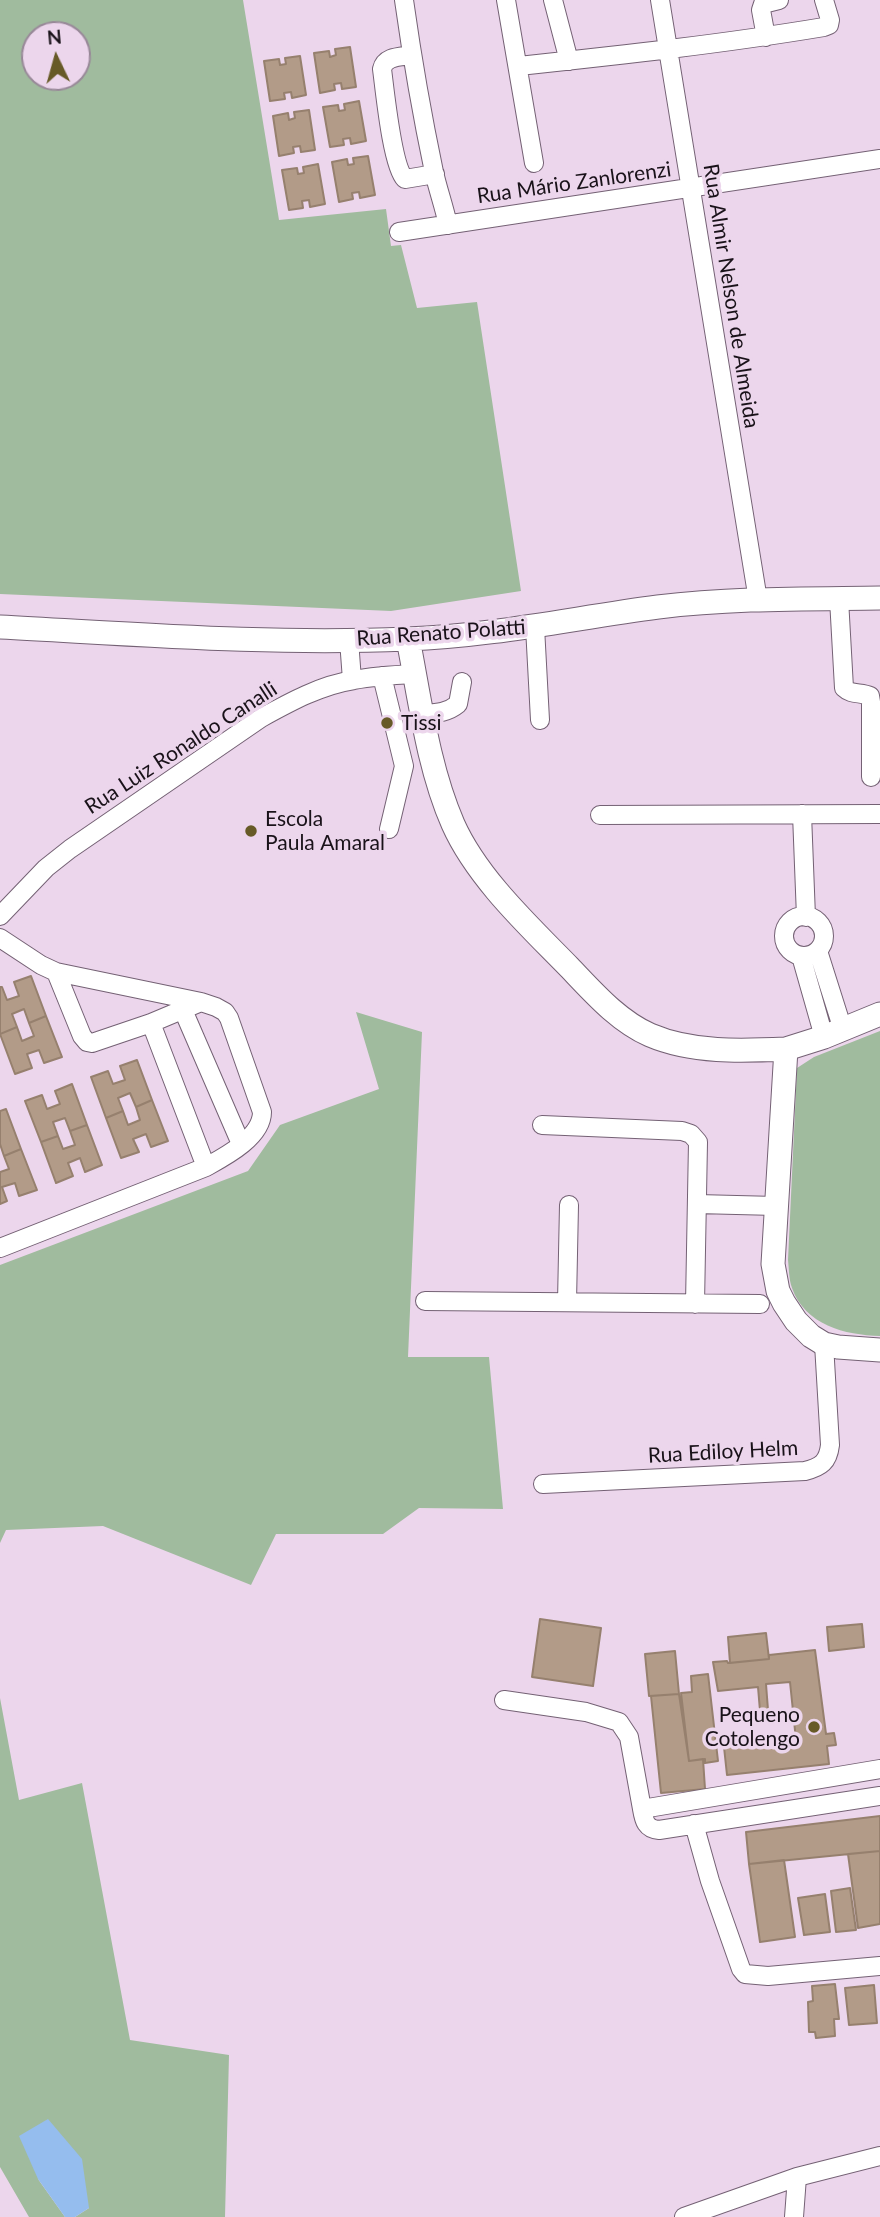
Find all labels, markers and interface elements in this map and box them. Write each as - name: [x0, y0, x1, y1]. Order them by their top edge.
- north arrow: [21, 21, 91, 91]
- text: N: [46, 24, 63, 49]
- street label: Rua Mário Zanlorenzi: [475, 157, 673, 209]
- street label: Rua Almir Nelson de Almeida: [698, 162, 764, 430]
- street label: Rua Renato Polatti: [356, 615, 526, 651]
- street label: Rua Luiz Ronaldo Canalli: [80, 676, 282, 820]
- place label: Tissi: [401, 710, 442, 736]
- marker: Tissi: [379, 715, 395, 731]
- place label: Escola Paula Amaral: [265, 806, 385, 856]
- marker: Escola Paula Amaral: [243, 823, 259, 839]
- street label: Rua Ediloy Helm: [647, 1435, 799, 1469]
- place label: Pequeno Cotolengo: [705, 1702, 800, 1752]
- marker: Pequeno Cotolengo: [806, 1719, 822, 1735]

